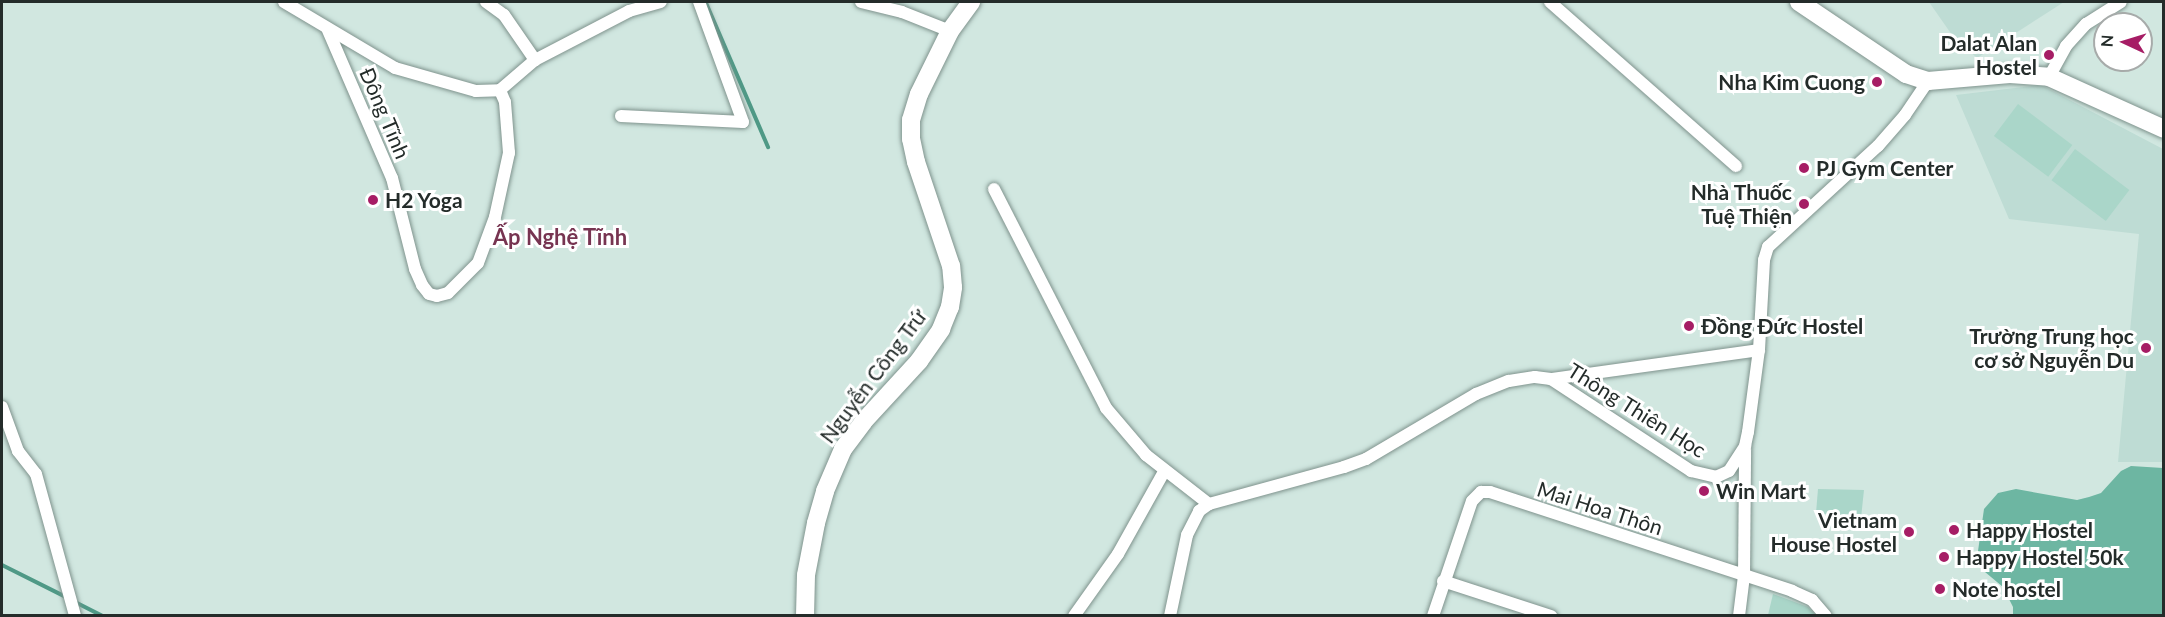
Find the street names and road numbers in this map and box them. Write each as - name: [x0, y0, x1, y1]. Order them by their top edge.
- street label: Đông Tĩnh: [354, 63, 416, 163]
- street label: Nguyễn Công Trứ: [814, 304, 932, 448]
- street label: Thông Thiên Học: [1563, 357, 1711, 463]
- street label: Mai Hoa Thôn: [1534, 476, 1666, 540]

